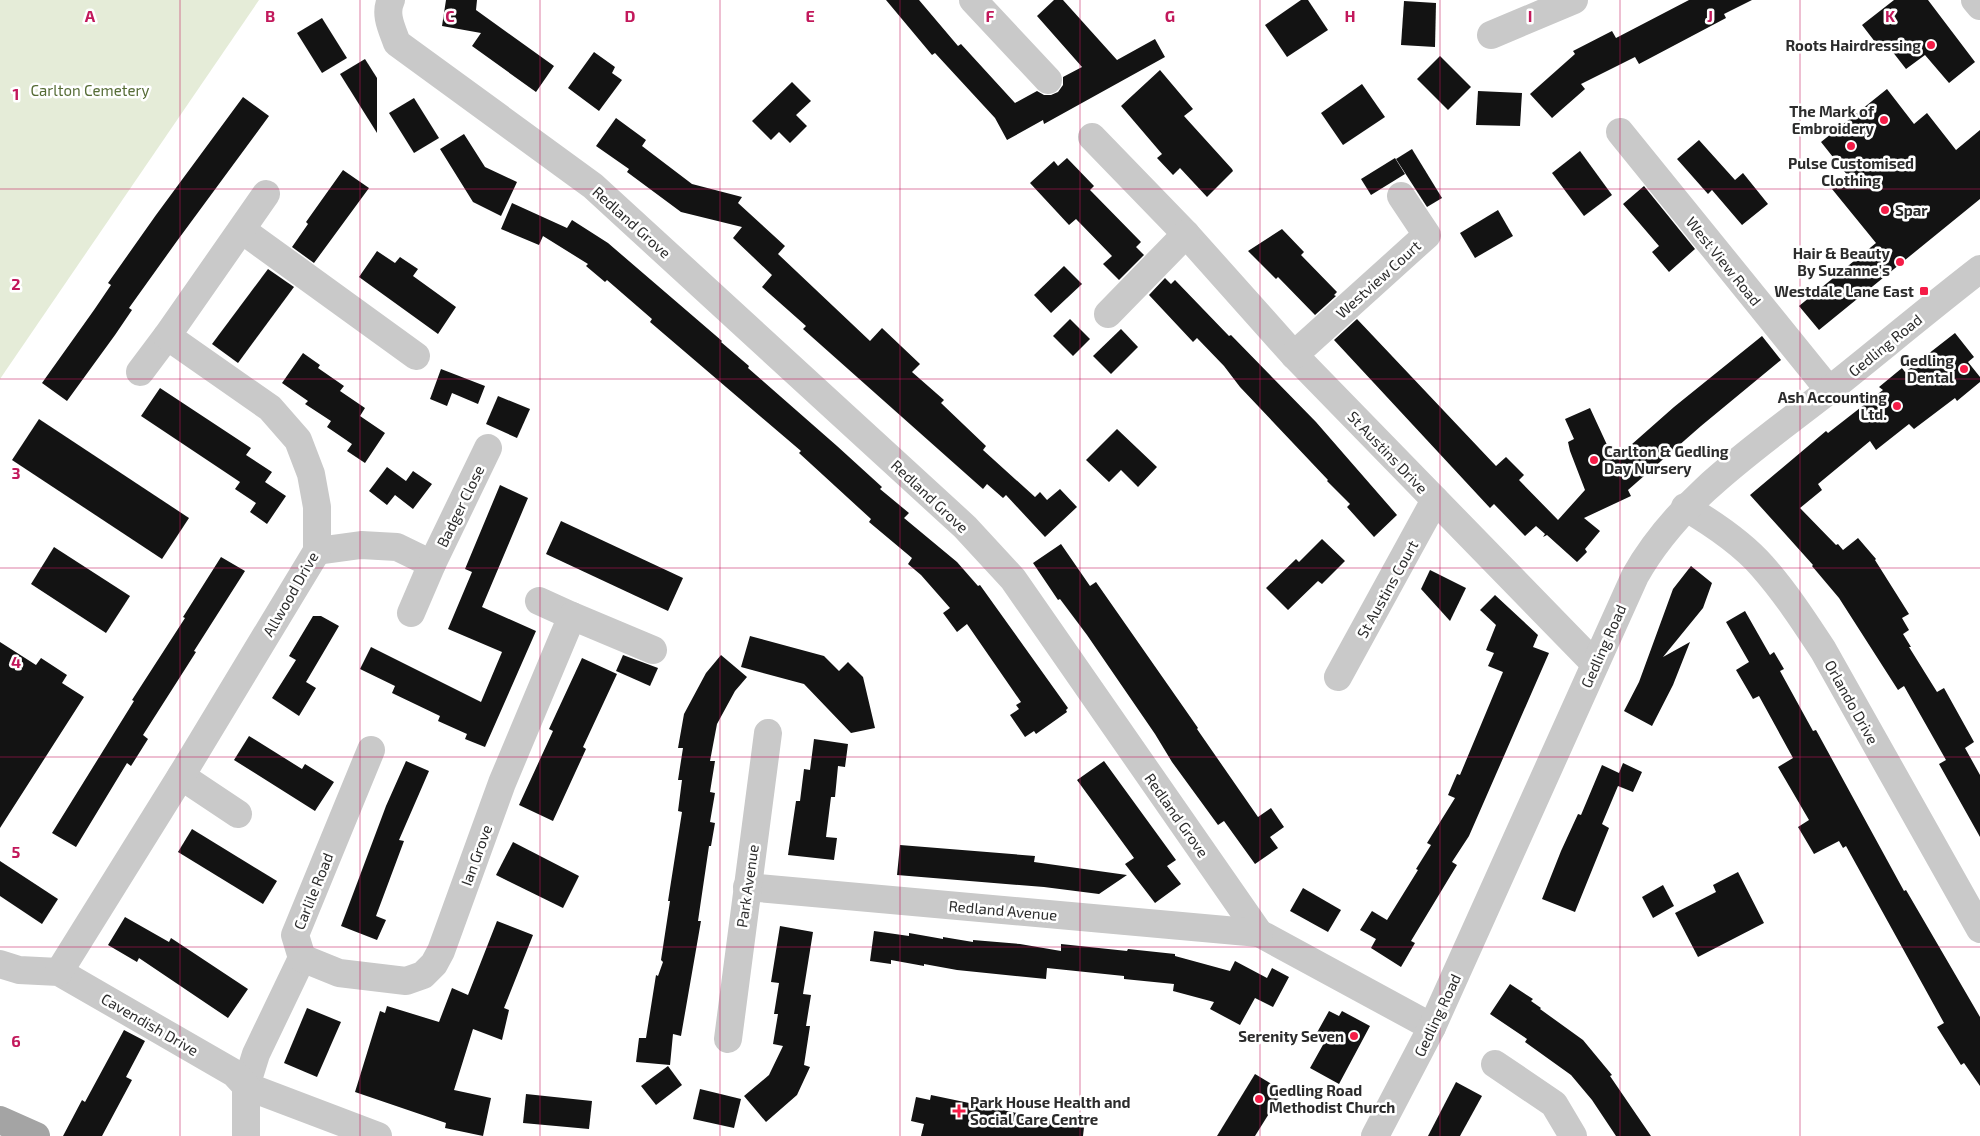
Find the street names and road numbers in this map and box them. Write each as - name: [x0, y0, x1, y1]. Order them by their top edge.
- street label: Redland Grove: [589, 182, 675, 262]
- street label: West View Road: [1683, 213, 1765, 309]
- street label: Westview Court: [1332, 236, 1424, 322]
- street label: Gedling Road: [1845, 310, 1925, 380]
- street label: St Austins Drive: [1344, 407, 1432, 497]
- street label: Redland Grove: [888, 456, 972, 536]
- street label: Badger Close: [432, 462, 488, 550]
- street label: St Austins Court: [1353, 537, 1421, 641]
- street label: Allwood Drive: [258, 548, 322, 640]
- street label: Gedling Road: [1577, 602, 1629, 690]
- street label: Orlando Drive: [1821, 657, 1883, 747]
- street label: Redland Grove: [1141, 769, 1213, 861]
- street label: Ian Grove: [457, 822, 495, 888]
- street label: Park Avenue: [732, 843, 762, 929]
- street label: Carlile Road: [289, 850, 337, 932]
- street label: Redland Avenue: [948, 896, 1058, 924]
- street label: Gedling Road: [1410, 971, 1464, 1059]
- street label: Cavendish Drive: [98, 989, 202, 1059]

